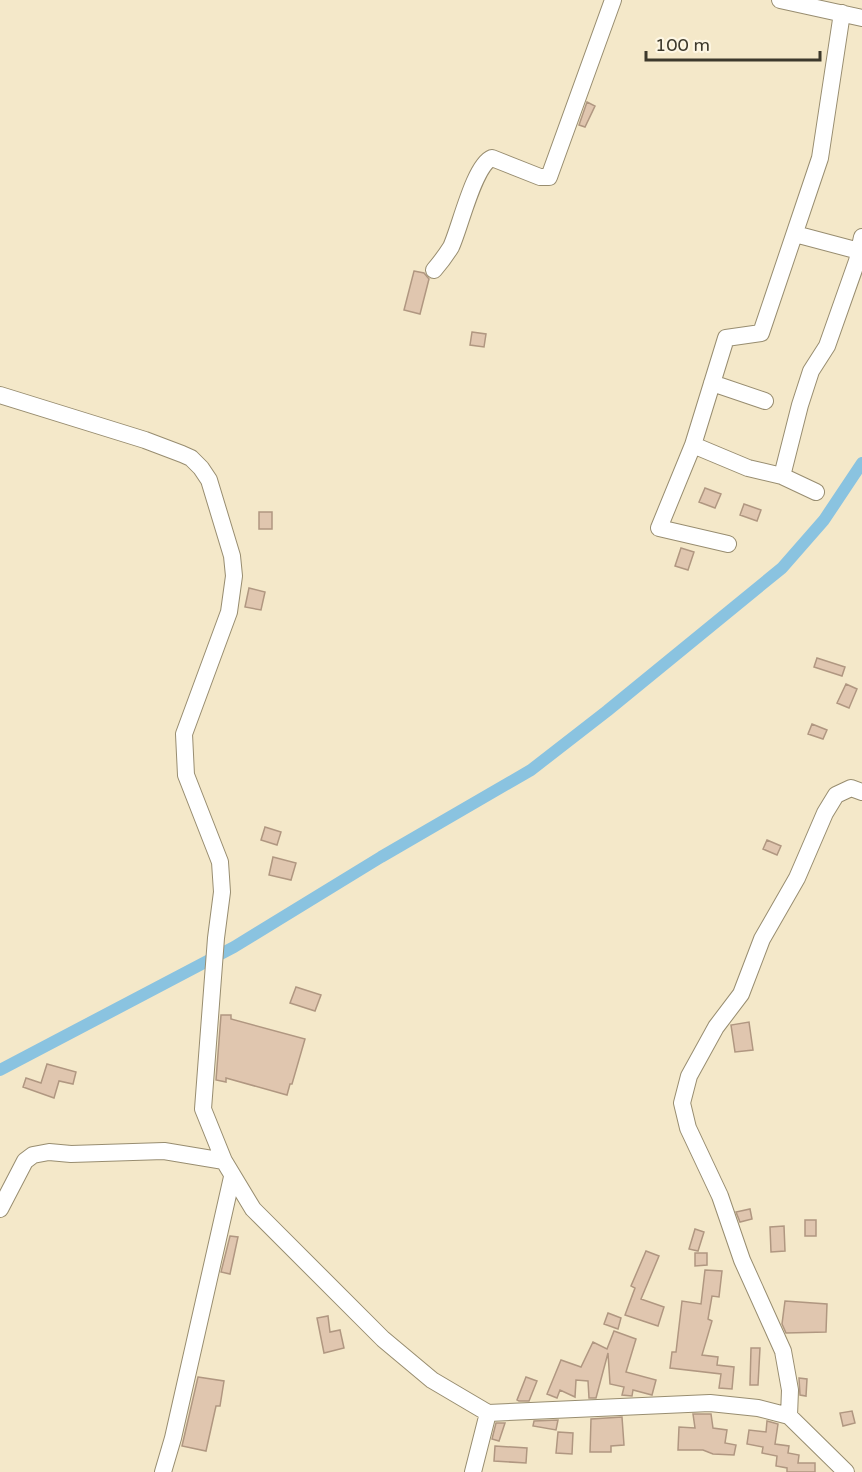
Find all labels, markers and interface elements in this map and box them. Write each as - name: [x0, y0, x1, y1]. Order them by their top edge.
- scale bar: [646, 24, 820, 62]
- text: 100 m: [655, 34, 710, 56]

